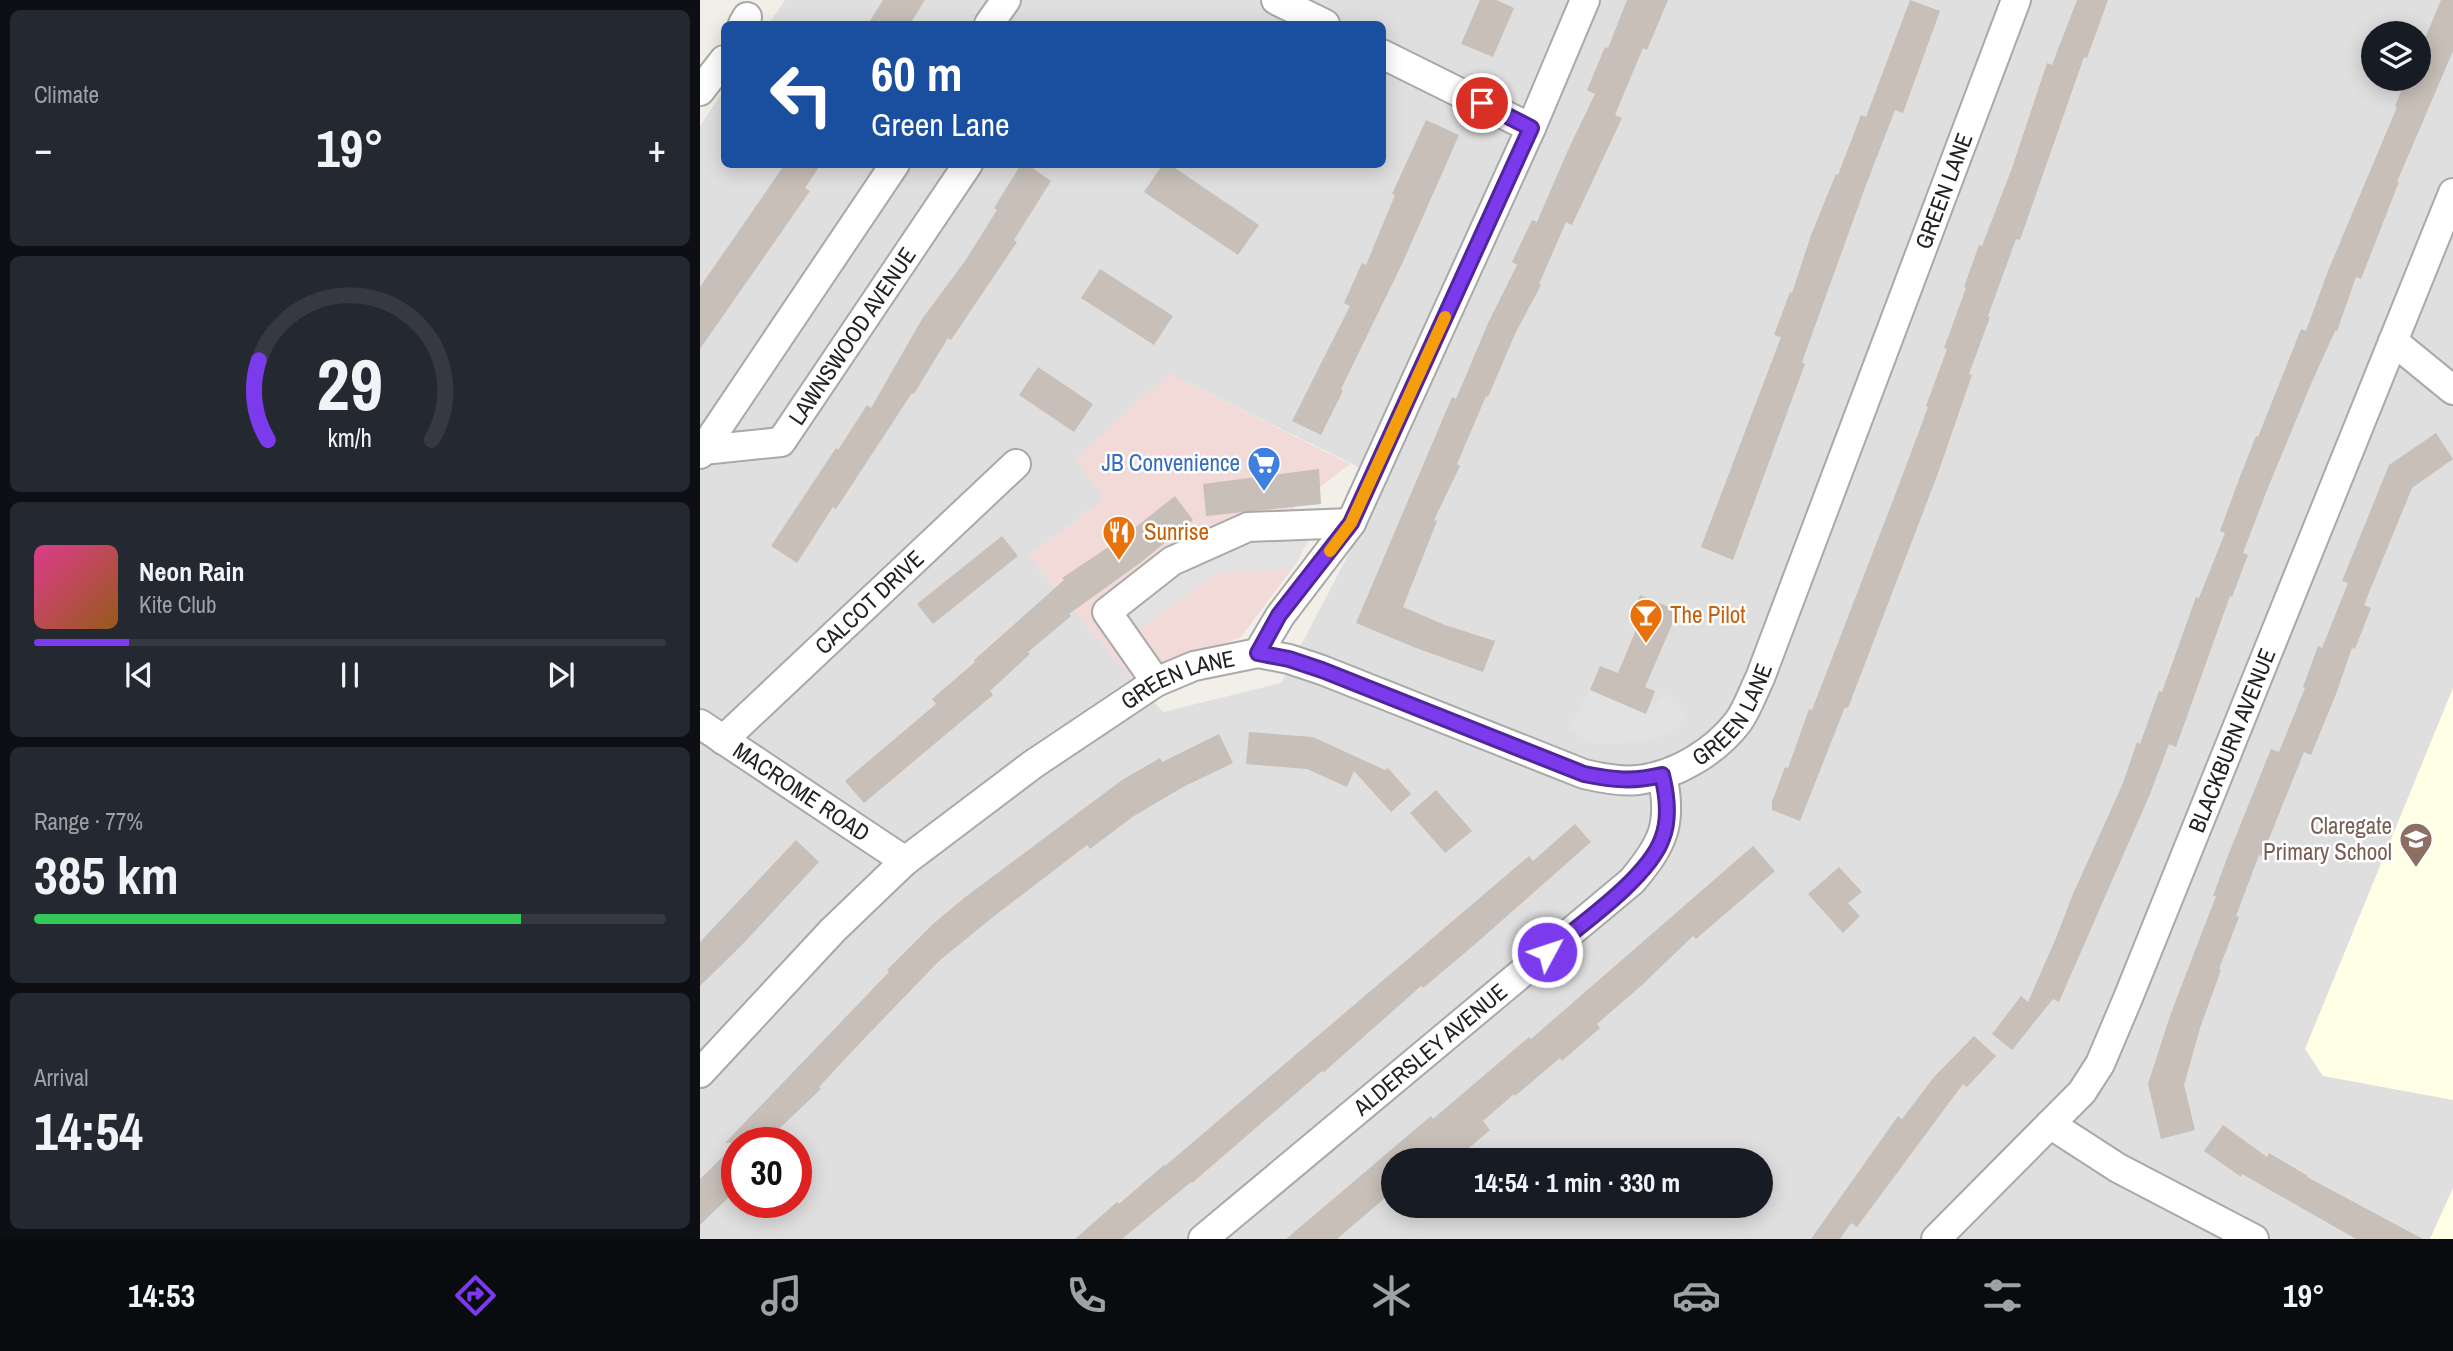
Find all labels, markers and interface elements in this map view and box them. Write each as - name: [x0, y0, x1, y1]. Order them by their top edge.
- map controls: [2361, 21, 2431, 91]
- button: layers: [2361, 21, 2431, 91]
- text: 60 m: [871, 40, 963, 106]
- icon: left: [756, 49, 847, 140]
- pin: [1452, 73, 1512, 133]
- text: Climate: [34, 79, 99, 110]
- icon: arrive: [1463, 84, 1501, 122]
- text: Green Lane: [871, 103, 1010, 146]
- text: 19°: [316, 113, 384, 183]
- text: −: [34, 123, 52, 174]
- text: +: [648, 123, 666, 174]
- street label: GREEN LANE: [1907, 128, 1979, 253]
- street label: LAWNSWOOD AVENUE: [781, 241, 923, 431]
- text: 29: [317, 335, 383, 433]
- text: km/h: [328, 420, 372, 454]
- supermarket icon: JB Convenience: [1245, 444, 1283, 493]
- place label: JB Convenience: [1102, 447, 1240, 478]
- restaurant icon: Sunrise: [1100, 513, 1138, 562]
- place label: Sunrise: [1144, 516, 1209, 547]
- street label: CALCOT DRIVE: [808, 543, 930, 661]
- text: Neon Rain: [139, 554, 244, 589]
- text: Kite Club: [139, 589, 217, 620]
- bar icon: The Pilot: [1627, 596, 1665, 645]
- place label: The Pilot: [1670, 599, 1746, 630]
- street label: GREEN LANE: [1114, 642, 1237, 716]
- street label: BLACKBURN AVENUE: [2181, 644, 2283, 837]
- icon: previous: [120, 656, 158, 694]
- icon: pause: [331, 656, 369, 694]
- icon: next: [542, 656, 580, 694]
- street label: GREEN LANE: [1686, 659, 1779, 773]
- street label: MACROME ROAD: [727, 734, 876, 848]
- text: Range · 77%: [34, 806, 143, 837]
- place label: Claregate Primary School: [2263, 810, 2392, 867]
- school or university icon: Claregate Primary School: [2397, 820, 2435, 869]
- text: 385 km: [34, 840, 179, 910]
- position arrow: [1510, 915, 1584, 989]
- street label: ALDERSLEY AVENUE: [1346, 976, 1513, 1123]
- text: Arrival: [34, 1062, 89, 1093]
- text: 14:54: [34, 1096, 143, 1166]
- speed limit sign: 30: [721, 1127, 812, 1218]
- text: 14:54 · 1 min · 330 m: [1474, 1165, 1680, 1200]
- icon: directions: [451, 1271, 500, 1320]
- icon: music: [757, 1271, 806, 1320]
- icon: phone: [1062, 1271, 1111, 1320]
- icon: climate: [1367, 1271, 1416, 1320]
- icon: car: [1672, 1271, 1721, 1320]
- icon: filters: [1978, 1271, 2027, 1320]
- text: 14:53: [128, 1274, 195, 1317]
- text: 19°: [2283, 1274, 2325, 1317]

